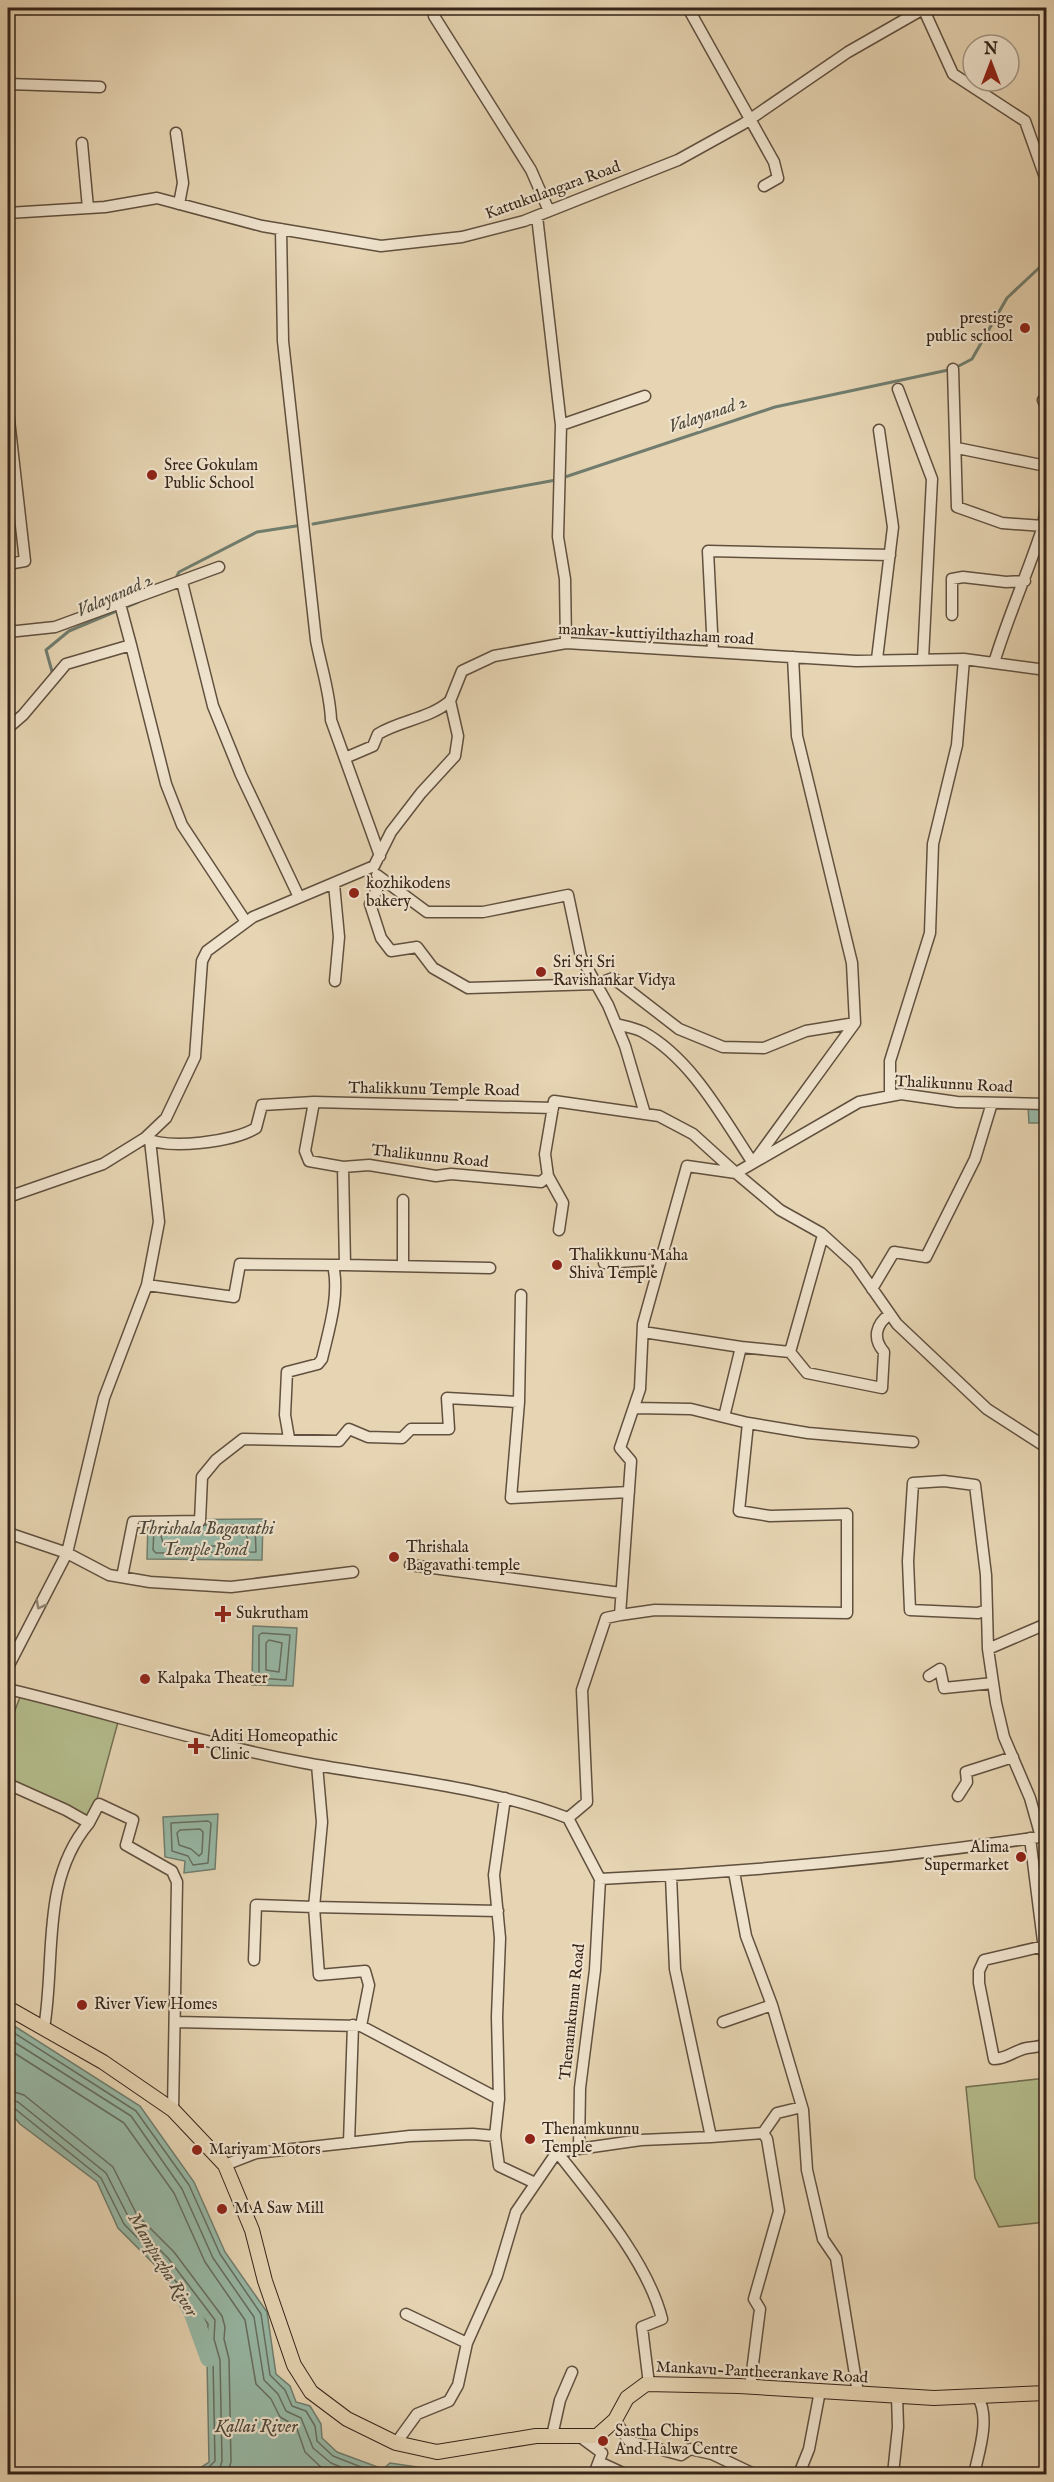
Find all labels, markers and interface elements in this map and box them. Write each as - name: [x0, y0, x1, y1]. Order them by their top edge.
- north arrow: [961, 33, 1021, 93]
- text: N: [983, 40, 998, 60]
- street label: Kattukulangara Road: [483, 157, 624, 225]
- place label: prestige public school: [926, 309, 1014, 347]
- marker: prestige public school: [1018, 321, 1032, 335]
- water label: Valayanad 2: [666, 391, 750, 439]
- place label: Sree Gokulam Public School: [164, 456, 258, 494]
- marker: Sree Gokulam Public School: [145, 468, 159, 482]
- water label: Valayanad 2: [73, 569, 157, 623]
- street label: mankav-kuttiyilthazham road: [558, 620, 755, 650]
- place label: kozhikodens bakery: [366, 874, 451, 912]
- marker: kozhikodens bakery: [347, 886, 361, 900]
- place label: Sri Sri Sri Ravishankar Vidya: [553, 953, 676, 991]
- marker: Sri Sri Sri Ravishankar Vidya: [534, 965, 548, 979]
- street label: Thalikunnu Road: [895, 1072, 1014, 1098]
- street label: Thalikkunu Temple Road: [348, 1079, 520, 1102]
- street label: Thalikunnu Road: [370, 1141, 490, 1173]
- place label: Thalikkunu Maha Shiva Temple: [569, 1246, 688, 1284]
- marker: Thalikkunu Maha Shiva Temple: [550, 1258, 564, 1272]
- water label: Thrishala Bagavathi Temple Pond: [136, 1518, 276, 1562]
- place label: Thrishala Bagavathi temple: [406, 1538, 520, 1576]
- marker: Thrishala Bagavathi temple: [387, 1550, 401, 1564]
- one-way arrow: [36, 1599, 47, 1609]
- place label: Sukrutham: [236, 1604, 309, 1624]
- marker: Sukrutham: [214, 1605, 232, 1623]
- place label: Kalpaka Theater: [157, 1669, 268, 1689]
- marker: Kalpaka Theater: [138, 1672, 152, 1686]
- place label: Aditi Homeopathic Clinic: [209, 1727, 338, 1765]
- marker: Aditi Homeopathic Clinic: [187, 1737, 205, 1755]
- place label: Alima Supermarket: [924, 1838, 1010, 1876]
- marker: Alima Supermarket: [1014, 1850, 1028, 1864]
- street label: Thenamkunnu Road: [556, 1942, 590, 2081]
- place label: River View Homes: [94, 1995, 218, 2015]
- marker: River View Homes: [75, 1998, 89, 2012]
- place label: Thenamkunnu Temple: [542, 2120, 639, 2158]
- marker: Thenamkunnu Temple: [523, 2132, 537, 2146]
- place label: Mariyam Motors: [209, 2140, 321, 2160]
- marker: Mariyam Motors: [190, 2143, 204, 2157]
- place label: M A Saw Mill: [234, 2199, 324, 2219]
- marker: M A Saw Mill: [215, 2202, 229, 2216]
- water label: Mampuzha River: [122, 2209, 203, 2322]
- street label: Mankavu-Pantheerankave Road: [655, 2357, 869, 2389]
- water label: Kallai River: [214, 2416, 298, 2439]
- place label: Sastha Chips And Halwa Centre: [614, 2422, 738, 2460]
- marker: Sastha Chips And Halwa Centre: [596, 2434, 610, 2448]

